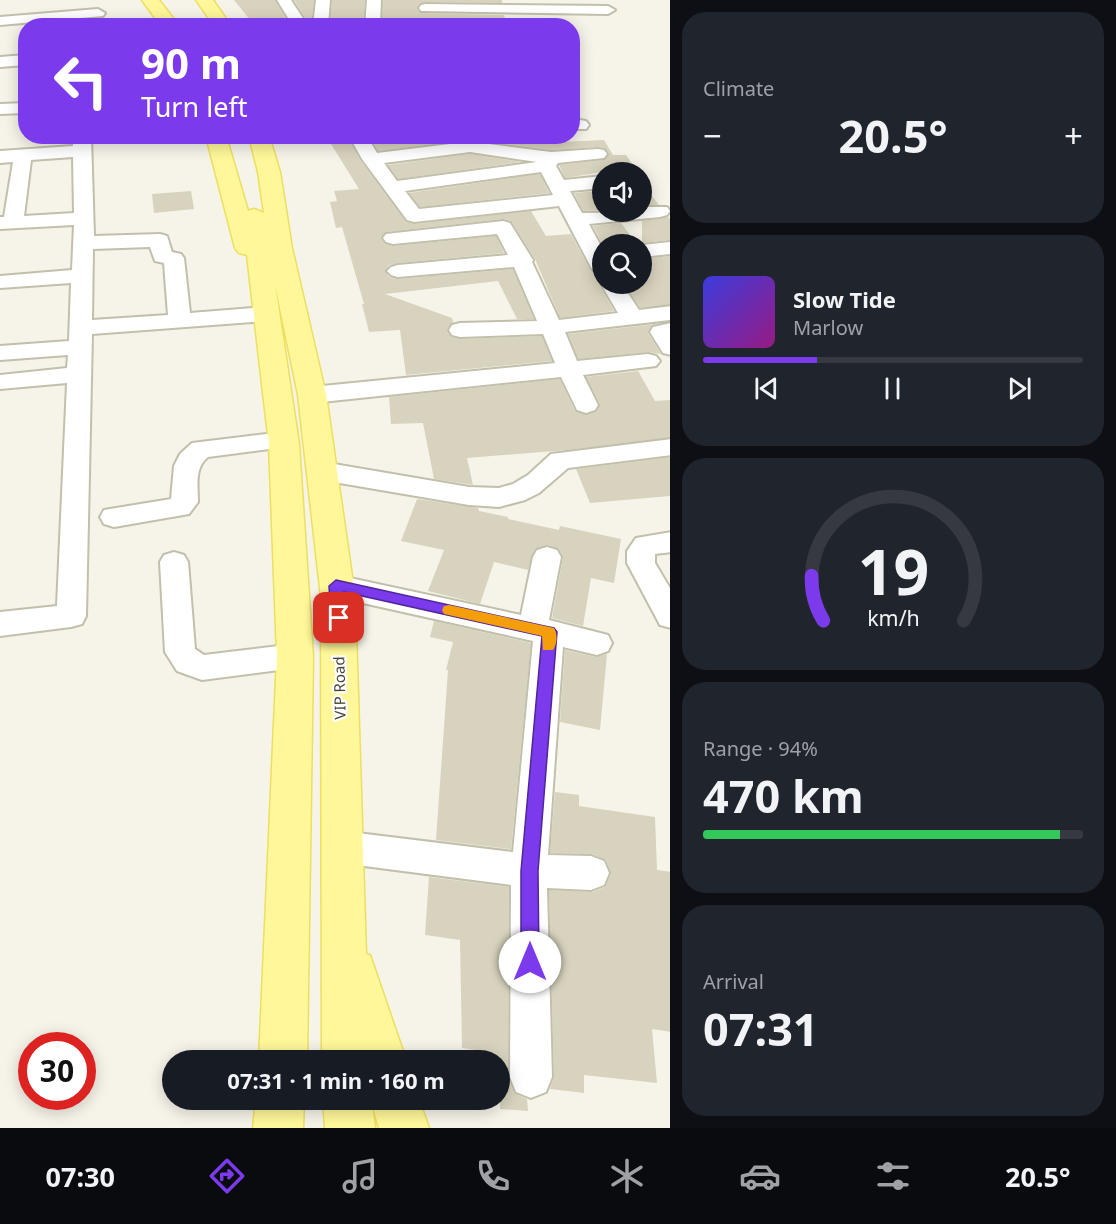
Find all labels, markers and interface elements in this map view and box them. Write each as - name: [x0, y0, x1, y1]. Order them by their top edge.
- text: 90 m: [141, 34, 241, 91]
- icon: left: [42, 42, 120, 120]
- text: Climate: [703, 75, 774, 102]
- text: Turn left: [141, 88, 247, 125]
- text: 20.5°: [839, 105, 947, 166]
- text: −: [703, 113, 722, 158]
- text: +: [1064, 113, 1083, 158]
- map controls: [592, 162, 652, 294]
- button: sound: [592, 162, 652, 222]
- button: search: [592, 234, 652, 294]
- text: Slow Tide: [793, 284, 896, 314]
- text: Marlow: [793, 314, 863, 341]
- icon: previous: [750, 372, 783, 405]
- icon: pause: [876, 372, 909, 405]
- icon: next: [1003, 372, 1036, 405]
- text: 19: [857, 528, 929, 613]
- pin: [313, 592, 364, 643]
- icon: arrive: [322, 601, 355, 634]
- text: km/h: [867, 603, 919, 632]
- street label: VIP Road: [328, 656, 350, 720]
- text: Range · 94%: [703, 735, 818, 762]
- text: 470 km: [703, 765, 864, 826]
- position arrow: [498, 930, 562, 994]
- text: Arrival: [703, 968, 764, 995]
- text: 07:31: [703, 998, 819, 1059]
- speed limit sign: 30: [18, 1032, 96, 1110]
- text: 07:31 · 1 min · 160 m: [227, 1065, 445, 1095]
- icon: directions: [206, 1155, 248, 1197]
- icon: music: [339, 1155, 381, 1197]
- icon: phone: [472, 1155, 514, 1197]
- icon: climate: [606, 1155, 648, 1197]
- icon: car: [739, 1155, 781, 1197]
- icon: filters: [872, 1155, 914, 1197]
- text: 07:30: [46, 1158, 115, 1195]
- text: 20.5°: [1005, 1158, 1070, 1195]

